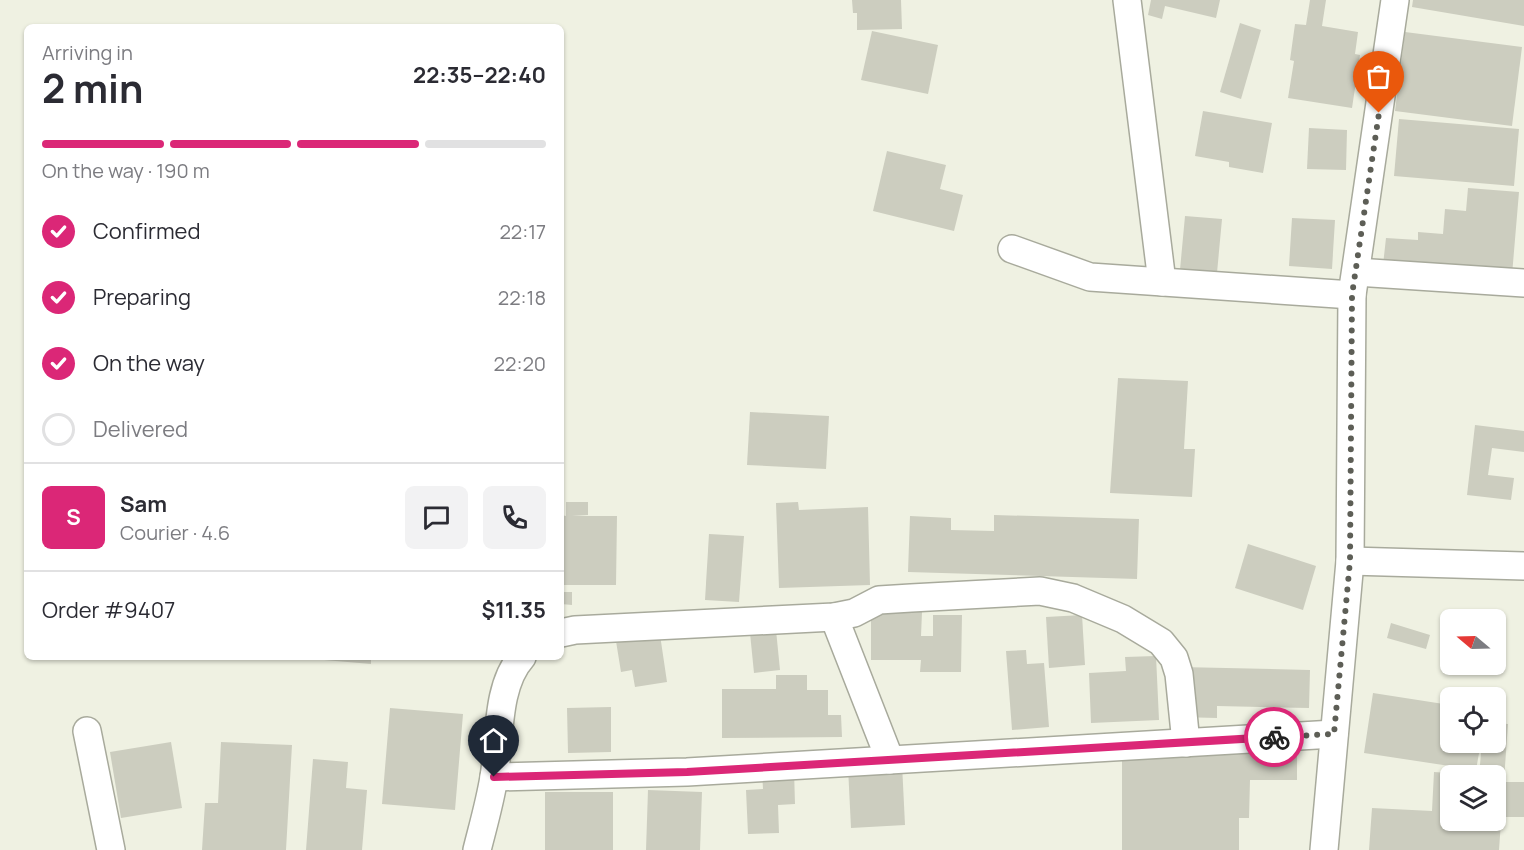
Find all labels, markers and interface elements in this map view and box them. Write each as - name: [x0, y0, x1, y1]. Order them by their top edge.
- text: Arriving in: [42, 39, 133, 66]
- pin: [1353, 51, 1404, 113]
- text: 22:35–22:40: [413, 60, 546, 90]
- icon: bag: [1362, 60, 1395, 93]
- text: 2 min: [42, 61, 143, 115]
- text: On the way · 190 m: [42, 157, 210, 184]
- icon: check: [42, 215, 75, 248]
- text: Confirmed: [93, 216, 201, 246]
- text: 22:17: [499, 218, 546, 245]
- icon: check: [42, 281, 75, 314]
- text: Preparing: [93, 282, 191, 312]
- text: 22:18: [498, 284, 546, 311]
- icon: check: [42, 347, 75, 380]
- text: On the way: [93, 348, 205, 378]
- text: 22:20: [494, 350, 546, 377]
- text: Delivered: [93, 414, 188, 444]
- button: chat: [405, 486, 468, 549]
- button: phone: [483, 486, 546, 549]
- text: Sam: [120, 489, 167, 519]
- text: S: [66, 502, 81, 532]
- text: Courier · 4.6: [120, 519, 230, 546]
- text: Order #9407: [42, 595, 175, 625]
- text: $11.35: [481, 595, 546, 625]
- north arrow: [1440, 609, 1506, 675]
- map controls: [1440, 609, 1506, 831]
- button: locate: [1440, 687, 1506, 753]
- courier: [1244, 707, 1304, 767]
- pin: [468, 715, 519, 777]
- icon: bike: [1258, 721, 1291, 754]
- icon: home: [477, 724, 510, 757]
- button: layers: [1440, 765, 1506, 831]

